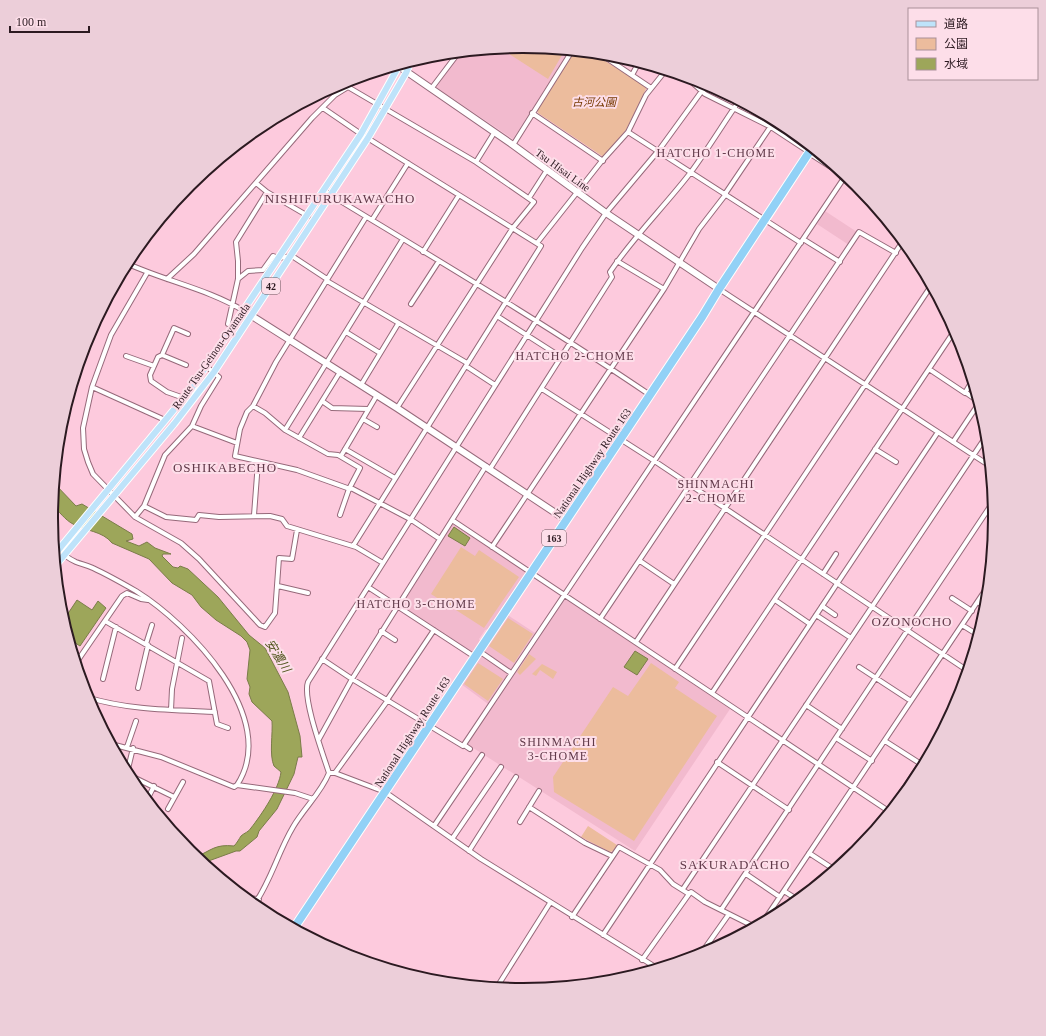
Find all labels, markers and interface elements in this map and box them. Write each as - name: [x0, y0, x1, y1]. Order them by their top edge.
- scale bar: [10, 8, 89, 34]
- legend: [908, 8, 1038, 80]
- text: 100 m: [16, 15, 47, 29]
- text: 道路: [944, 17, 968, 31]
- text: 公園: [944, 37, 968, 51]
- text: 水域: [944, 57, 968, 71]
- park label: 古河公園: [572, 96, 618, 108]
- street label: Tsu Hisai Line: [533, 146, 593, 194]
- district label: HATCHO 1-CHOME: [657, 146, 776, 160]
- district label: NISHIFURUKAWACHO: [265, 191, 415, 206]
- road number: 42: [262, 278, 280, 294]
- street label: Route Tsu-Geinou-Oyamada: [170, 301, 252, 411]
- district label: HATCHO 2-CHOME: [516, 349, 635, 363]
- street label: National Highway Route 163: [551, 406, 633, 520]
- district label: OSHIKABECHO: [173, 460, 277, 475]
- district label: SHINMACHI 2-CHOME: [677, 477, 755, 505]
- road number: 163: [542, 530, 566, 546]
- district label: HATCHO 3-CHOME: [357, 597, 476, 611]
- district label: OZONOCHO: [872, 614, 952, 629]
- water label: 安濃川: [263, 637, 295, 677]
- street label: National Highway Route 163: [372, 674, 452, 789]
- district label: SHINMACHI 3-CHOME: [519, 735, 597, 763]
- district label: SAKURADACHO: [680, 857, 790, 872]

